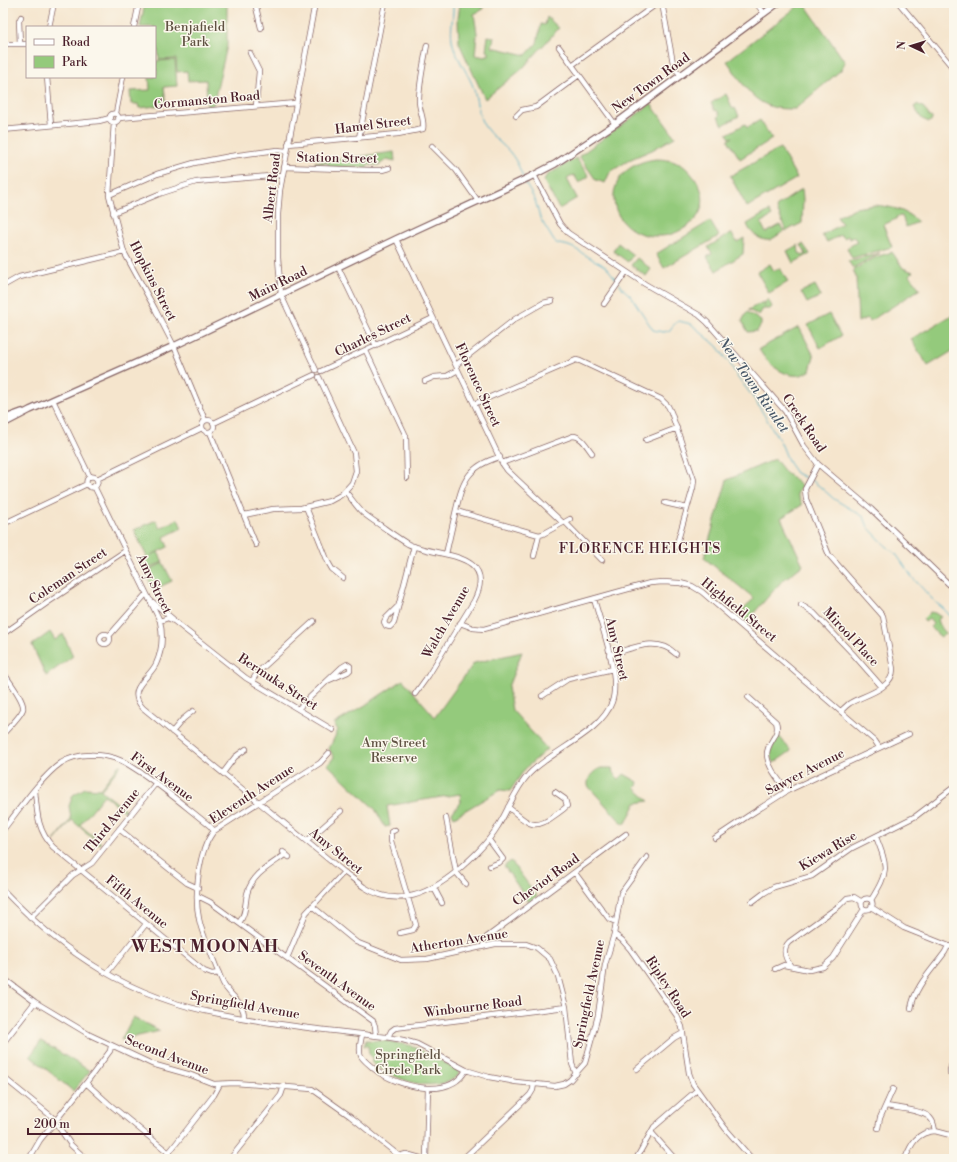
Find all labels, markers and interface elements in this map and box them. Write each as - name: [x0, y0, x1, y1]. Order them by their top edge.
- park label: Benjafield Park: [164, 19, 226, 50]
- legend: [26, 26, 156, 78]
- north arrow: [891, 26, 931, 66]
- text: Road: [62, 35, 90, 50]
- text: N: [895, 40, 909, 50]
- street label: New Town Road: [609, 49, 694, 117]
- text: Park: [62, 55, 88, 70]
- street label: Gormanston Road: [153, 87, 261, 113]
- street label: Hamel Street: [334, 112, 412, 138]
- street label: Station Street: [296, 149, 378, 167]
- street label: Albert Road: [260, 152, 284, 225]
- street label: Hopkins Street: [126, 238, 180, 324]
- street label: Main Road: [246, 263, 310, 305]
- street label: Charles Street: [332, 309, 414, 360]
- water label: New Town Rivulet: [713, 333, 793, 437]
- street label: Florence Street: [452, 341, 505, 430]
- street label: Creek Road: [779, 391, 830, 456]
- district label: FLORENCE HEIGHTS: [559, 540, 721, 558]
- street label: Coleman Street: [26, 544, 110, 608]
- street label: Amy Street: [132, 551, 176, 617]
- street label: Highfield Street: [698, 575, 780, 646]
- street label: Walch Avenue: [418, 582, 473, 662]
- street label: Mirool Place: [820, 604, 883, 670]
- street label: Amy Street: [602, 615, 632, 683]
- street label: Bermuka Street: [234, 650, 321, 714]
- park label: Amy Street Reserve: [361, 735, 427, 766]
- street label: Sawyer Avenue: [763, 745, 848, 799]
- street label: First Avenue: [127, 749, 197, 806]
- street label: Eleventh Avenue: [207, 760, 298, 827]
- street label: Third Avenue: [81, 785, 143, 857]
- street label: Amy Street: [305, 824, 366, 878]
- street label: Kiewa Rise: [796, 827, 860, 874]
- street label: Cheviot Road: [510, 850, 583, 910]
- street label: Fifth Avenue: [102, 872, 172, 932]
- street label: Atherton Avenue: [408, 925, 510, 957]
- district label: WEST MOONAH: [130, 936, 279, 958]
- street label: Springfield Avenue: [570, 938, 608, 1050]
- street label: Seventh Avenue: [295, 947, 380, 1015]
- street label: Ripley Road: [642, 953, 694, 1021]
- street label: Springfield Avenue: [189, 987, 301, 1023]
- street label: Winbourne Road: [422, 993, 523, 1021]
- street label: Second Avenue: [123, 1032, 212, 1078]
- park label: Springfield Circle Park: [375, 1047, 442, 1078]
- scale bar: [28, 1110, 150, 1136]
- text: 200 m: [34, 1117, 70, 1132]

